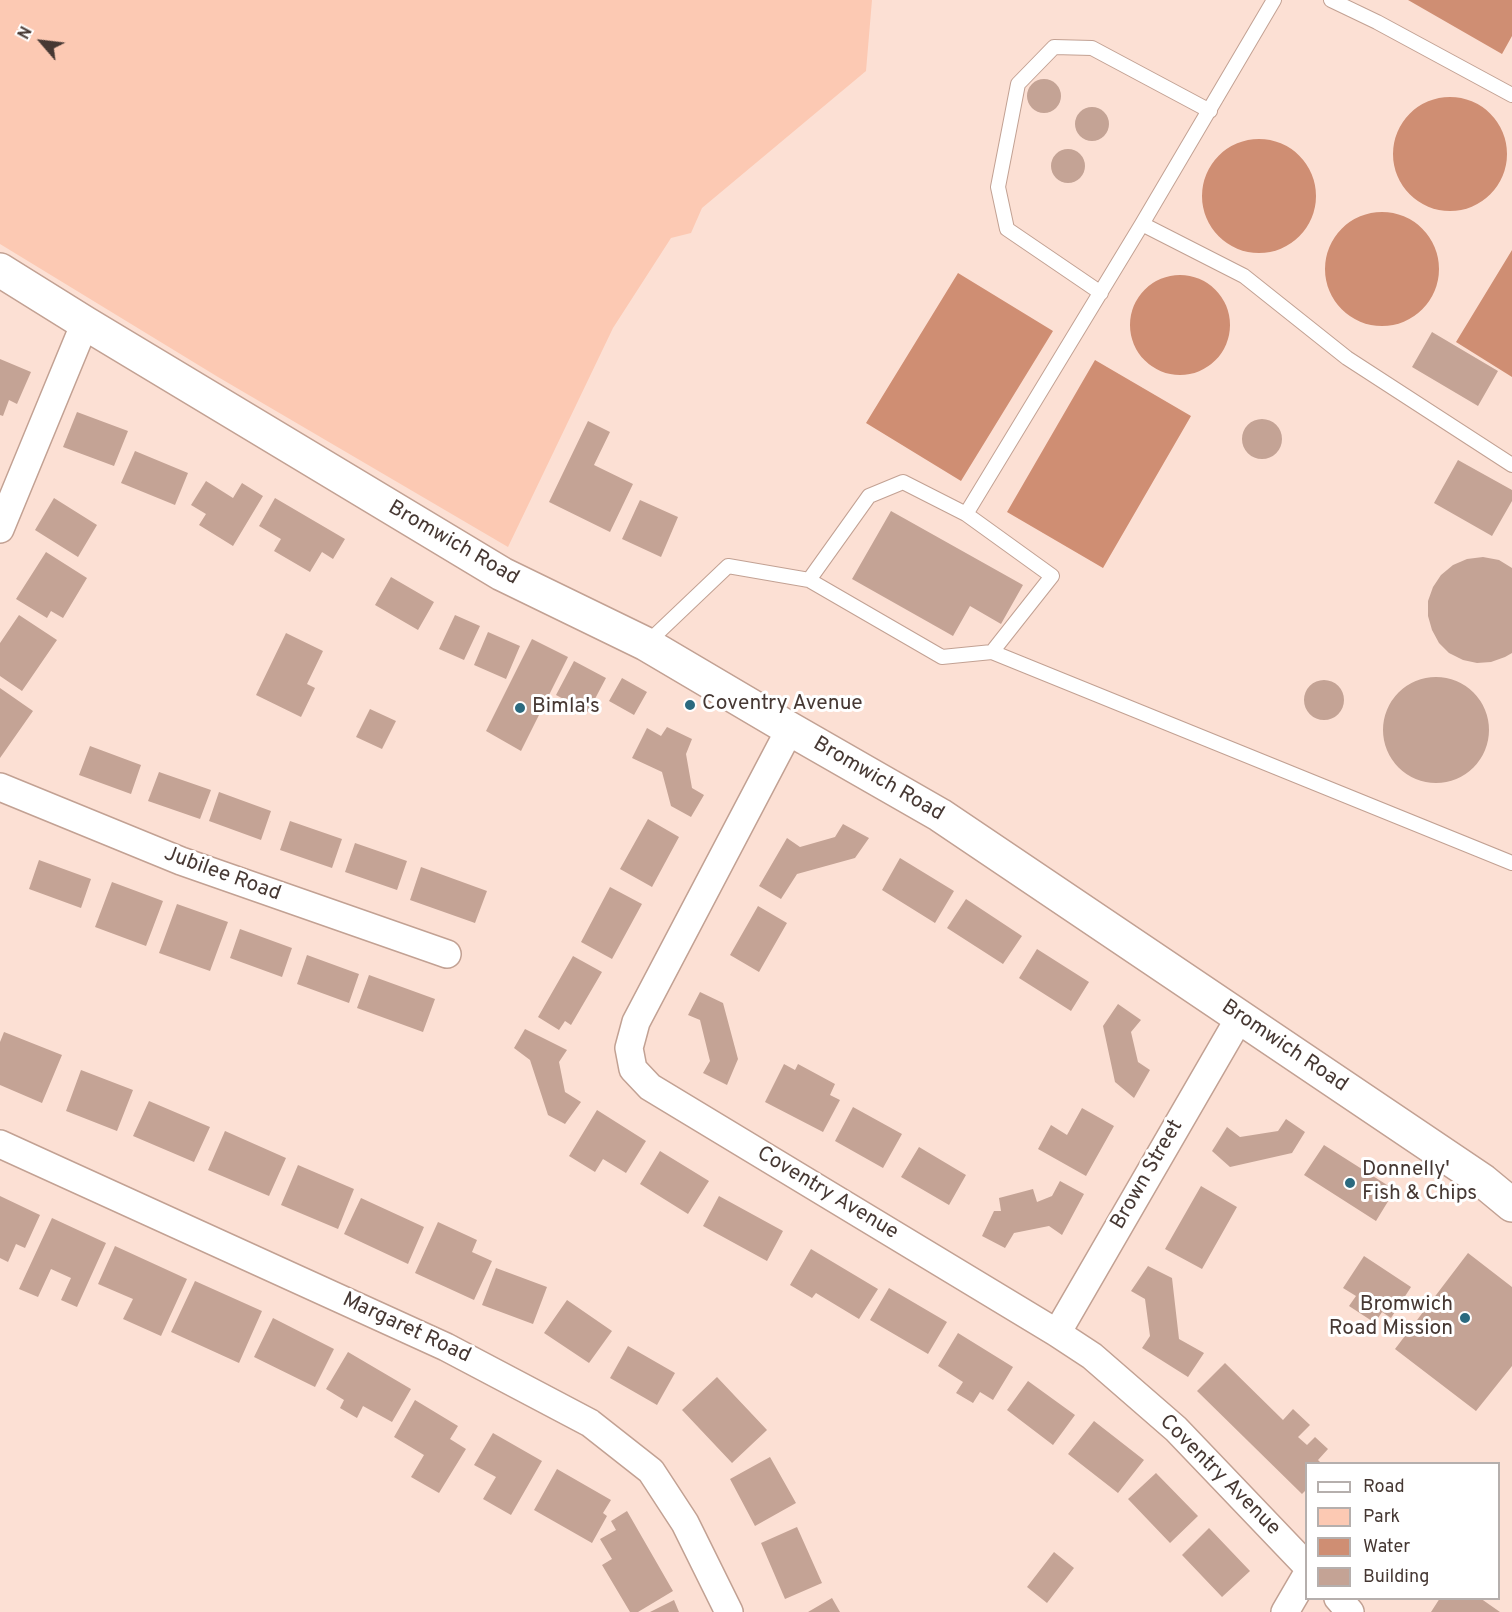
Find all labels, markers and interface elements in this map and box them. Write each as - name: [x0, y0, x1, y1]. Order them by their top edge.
- north arrow: [12, 12, 72, 72]
- text: N: [15, 24, 38, 43]
- street label: Bromwich Road: [383, 496, 523, 592]
- place label: Coventry Avenue: [702, 692, 863, 718]
- place label: Bimla's: [532, 695, 600, 721]
- marker: Coventry Avenue: [683, 698, 697, 712]
- marker: Bimla's: [513, 701, 527, 715]
- street label: Bromwich Road: [808, 732, 948, 828]
- street label: Jubilee Road: [160, 842, 284, 908]
- street label: Bromwich Road: [1216, 995, 1352, 1099]
- street label: Brown Street: [1106, 1116, 1190, 1234]
- street label: Coventry Avenue: [752, 1142, 902, 1246]
- place label: Donnelly' Fish & Chips: [1362, 1158, 1477, 1208]
- marker: Donnelly' Fish & Chips: [1343, 1176, 1357, 1190]
- street label: Margaret Road: [338, 1288, 474, 1370]
- place label: Bromwich Road Mission: [1329, 1293, 1453, 1343]
- marker: Bromwich Road Mission: [1458, 1311, 1472, 1325]
- street label: Coventry Avenue: [1153, 1410, 1285, 1542]
- legend: [1305, 1462, 1500, 1600]
- text: Road: [1363, 1476, 1405, 1499]
- text: Park: [1363, 1506, 1400, 1529]
- text: Water: [1363, 1536, 1410, 1559]
- text: Building: [1363, 1566, 1429, 1589]

